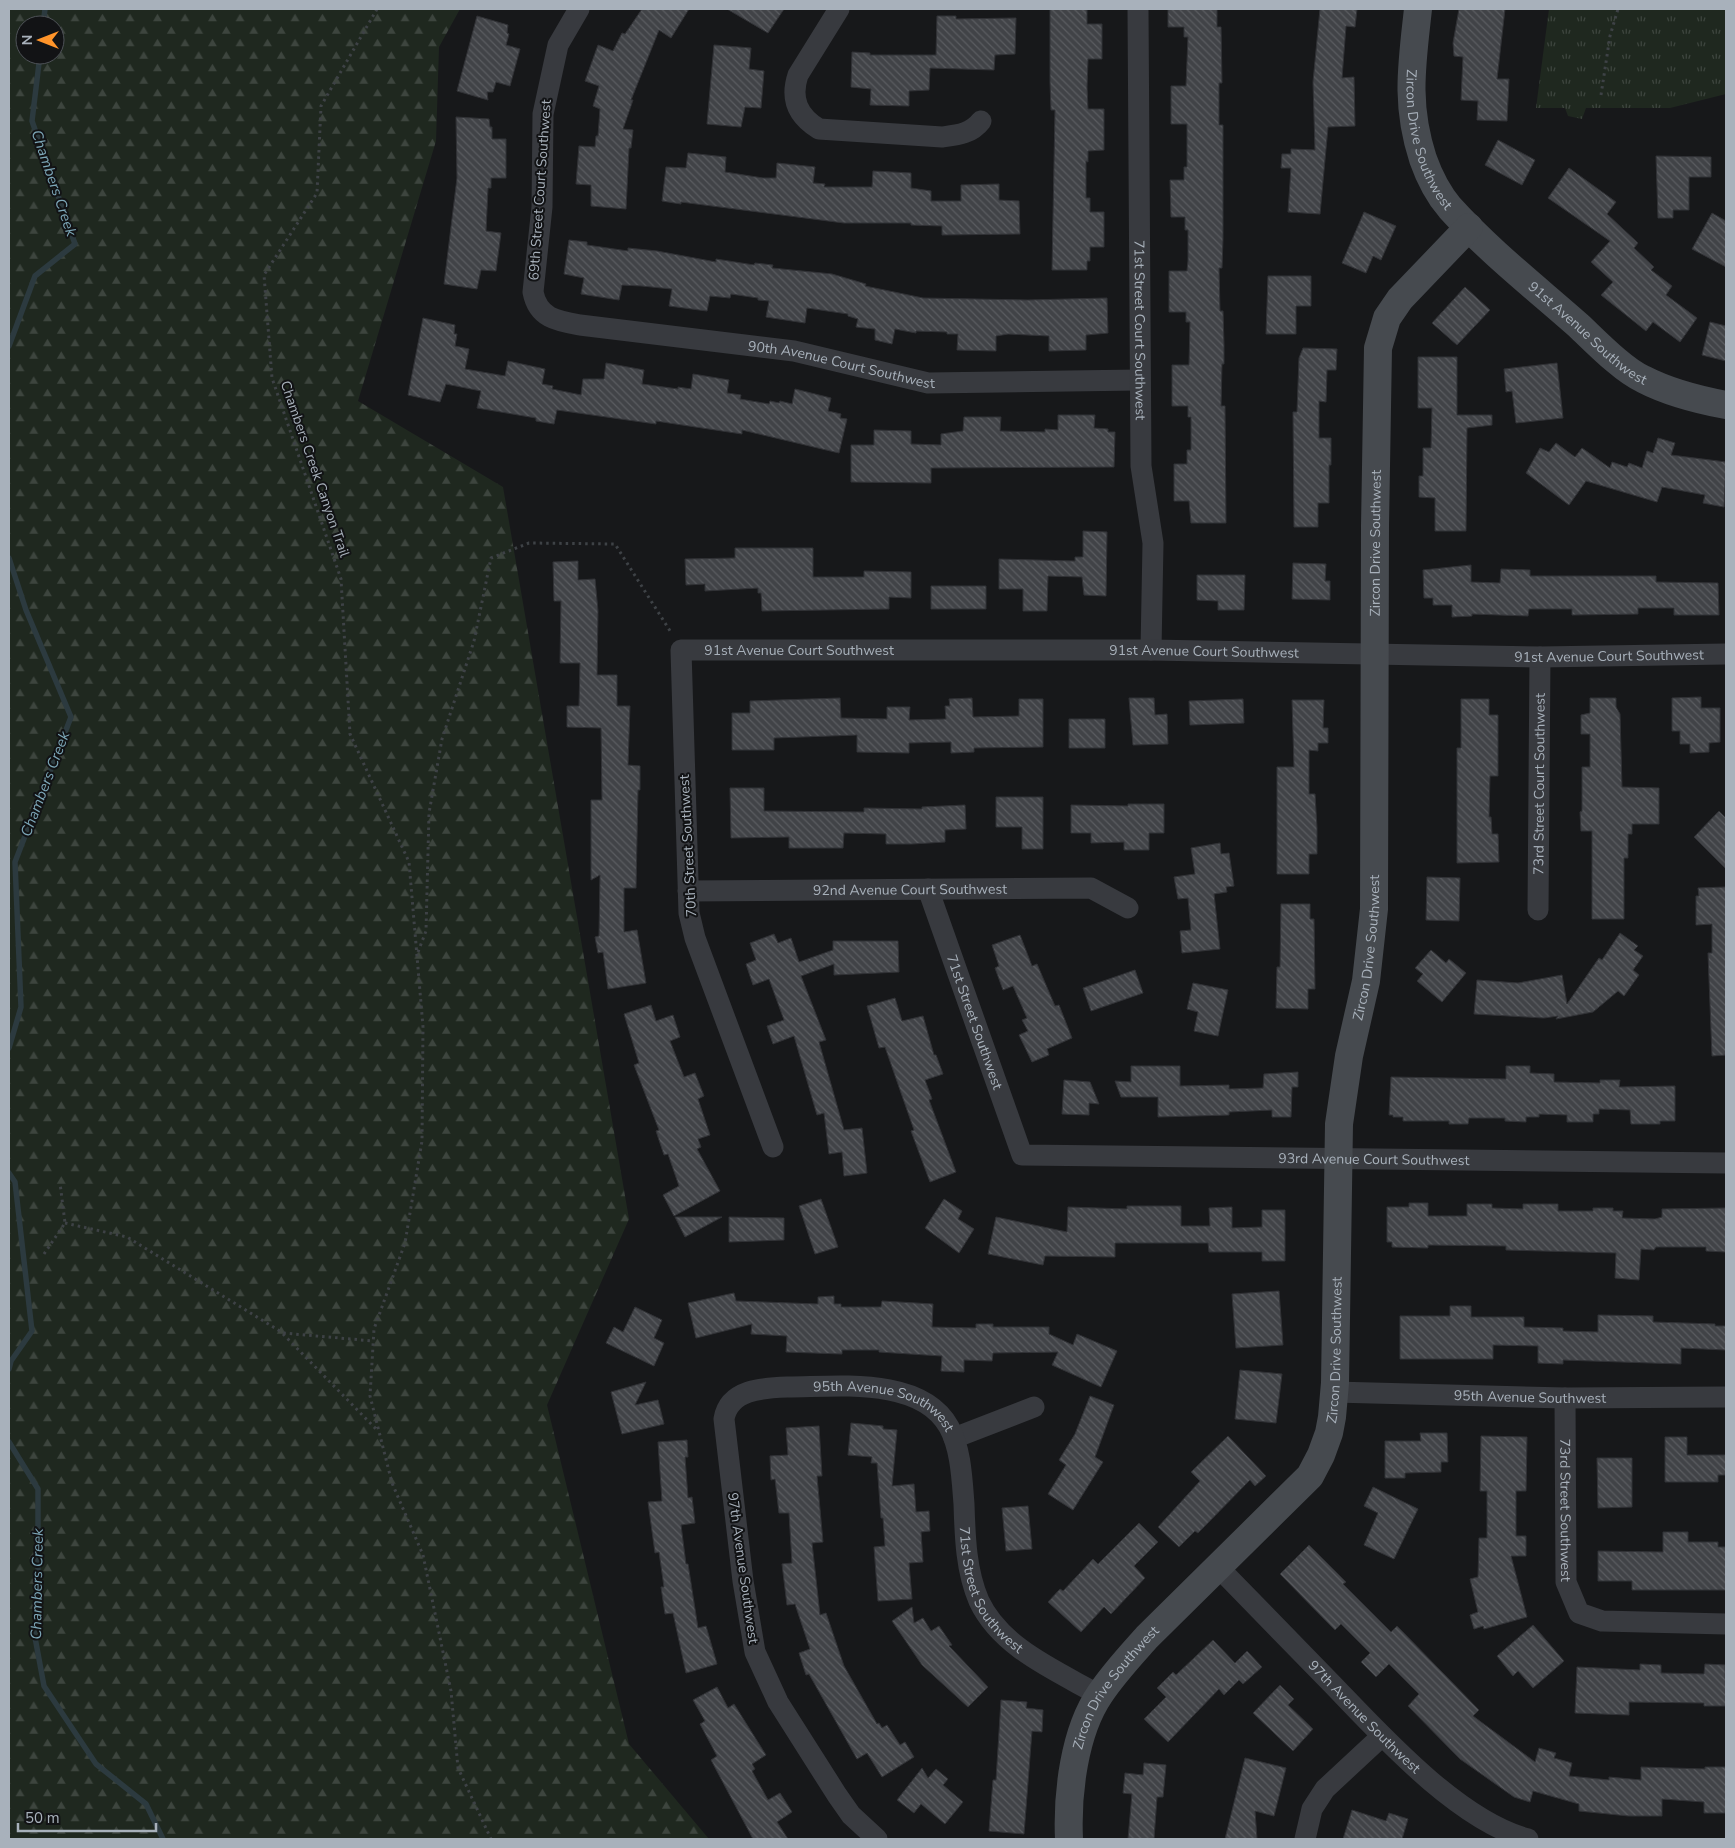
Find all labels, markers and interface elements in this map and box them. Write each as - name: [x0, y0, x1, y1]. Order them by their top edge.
- north arrow: [15, 15, 65, 65]
- text: N: [18, 35, 37, 45]
- street label: Zircon Drive Southwest: [1402, 69, 1457, 214]
- street label: 69th Street Court Southwest: [524, 99, 556, 281]
- water label: Chambers Creek: [26, 127, 82, 239]
- street label: 71st Street Court Southwest: [1130, 240, 1150, 420]
- street label: 91st Avenue Southwest: [1524, 277, 1650, 389]
- street label: 90th Avenue Court Southwest: [747, 336, 935, 393]
- street label: Chambers Creek Canyon Trail: [276, 378, 354, 561]
- street label: Zircon Drive Southwest: [1365, 470, 1385, 617]
- street label: 91st Avenue Court Southwest: [704, 641, 894, 660]
- street label: 91st Avenue Court Southwest: [1109, 641, 1299, 662]
- street label: 91st Avenue Court Southwest: [1514, 645, 1704, 667]
- street label: 73rd Street Court Southwest: [1529, 693, 1549, 875]
- water label: Chambers Creek: [16, 728, 74, 840]
- street label: 70th Street Southwest: [675, 774, 701, 918]
- street label: Zircon Drive Southwest: [1348, 875, 1384, 1022]
- street label: 92nd Avenue Court Southwest: [813, 879, 1007, 900]
- street label: 71st Street Southwest: [942, 952, 1008, 1092]
- street label: 93rd Avenue Court Southwest: [1278, 1148, 1470, 1170]
- street label: Zircon Drive Southwest: [1322, 1276, 1346, 1425]
- street label: 95th Avenue Southwest: [813, 1376, 959, 1435]
- street label: 95th Avenue Southwest: [1454, 1386, 1606, 1408]
- street label: 73rd Street Southwest: [1556, 1438, 1575, 1582]
- street label: 97th Avenue Southwest: [723, 1491, 763, 1645]
- street label: 71st Street Southwest: [955, 1526, 1027, 1657]
- water label: Chambers Creek: [26, 1528, 48, 1640]
- street label: Zircon Drive Southwest: [1068, 1621, 1163, 1751]
- street label: 97th Avenue Southwest: [1304, 1656, 1425, 1777]
- scale bar: [18, 1800, 155, 1832]
- text: 50 m: [25, 1808, 60, 1828]

